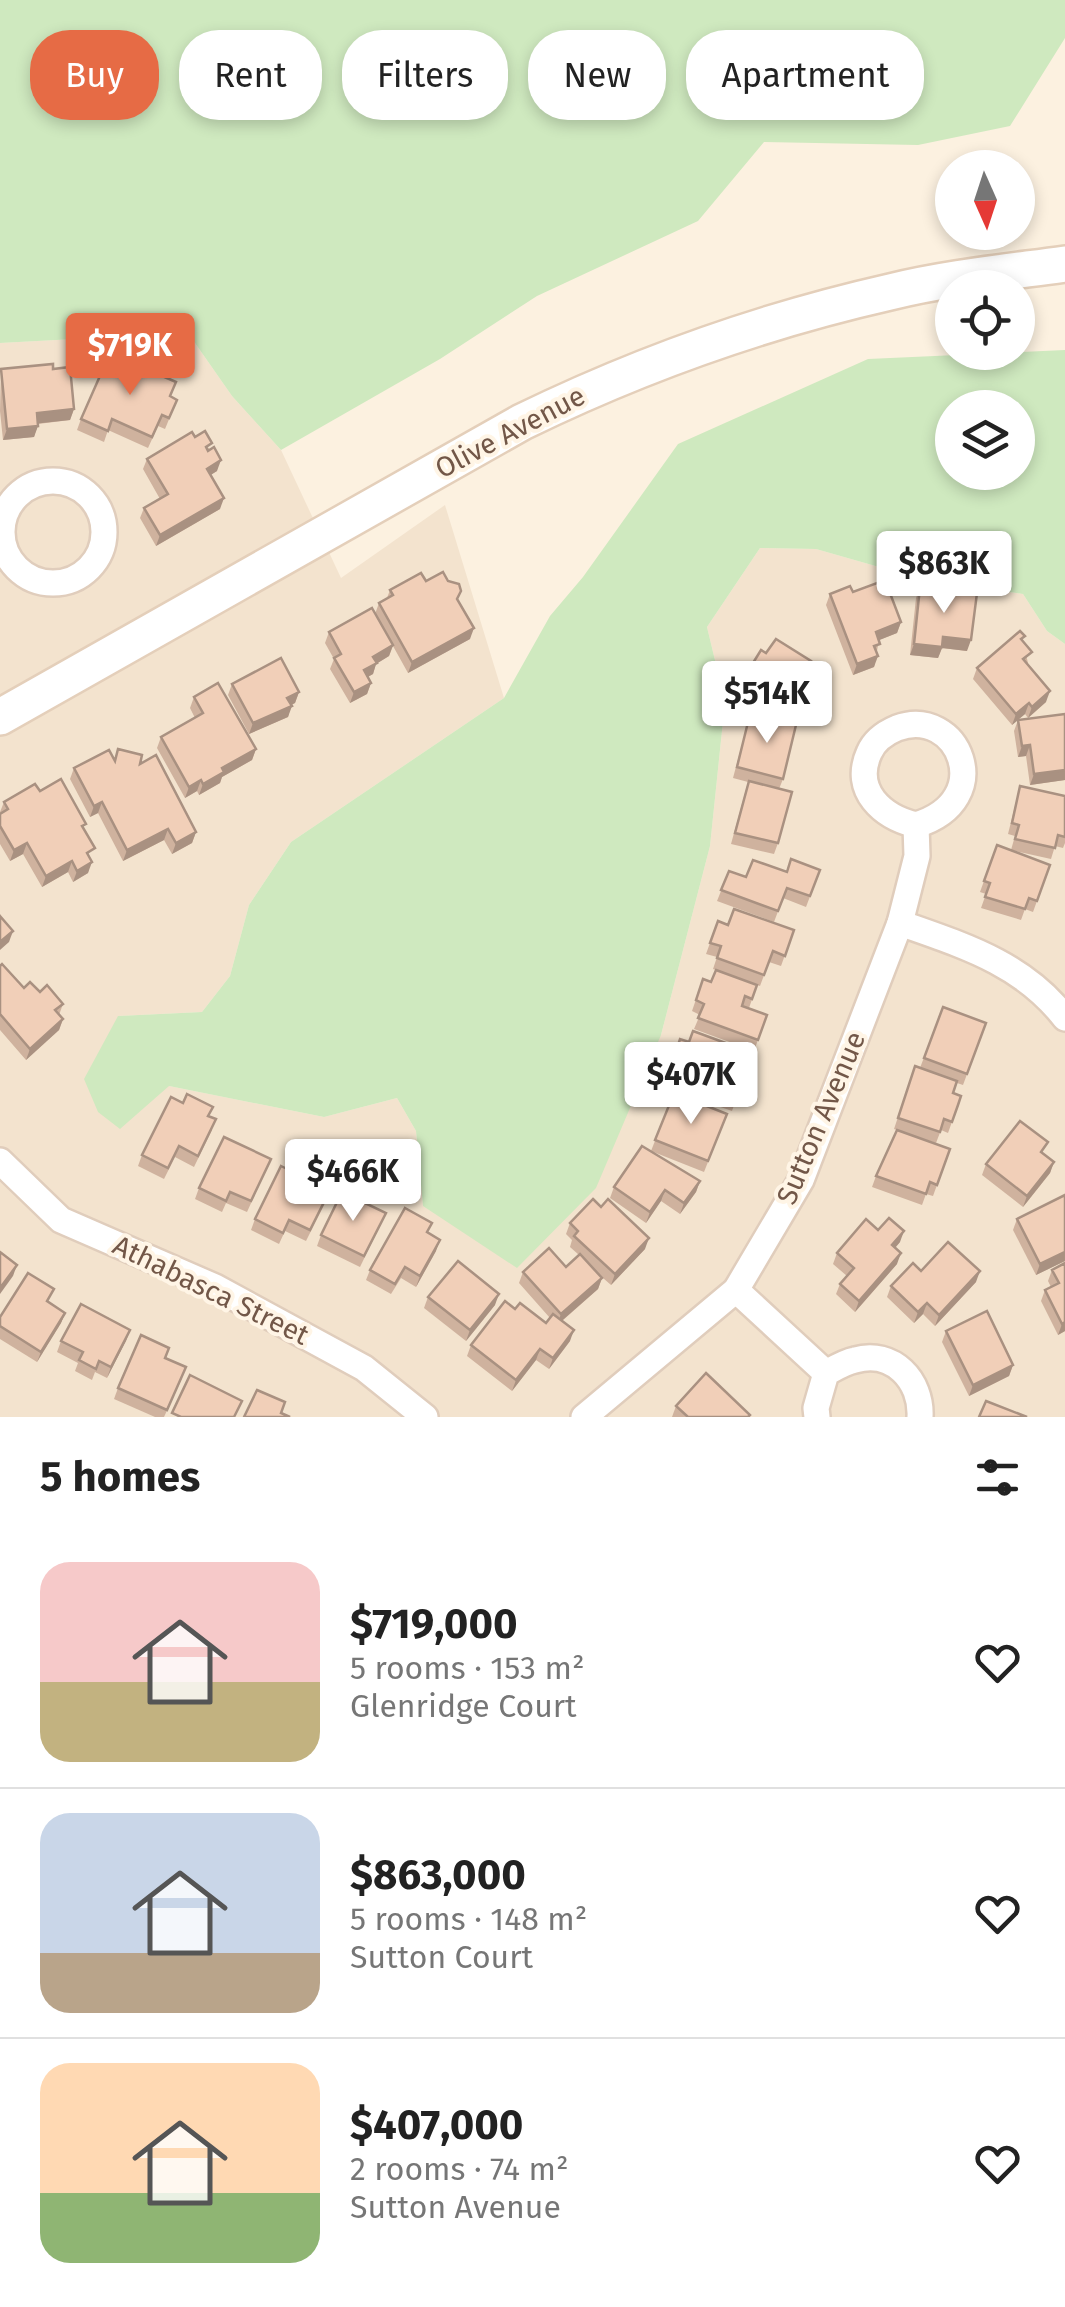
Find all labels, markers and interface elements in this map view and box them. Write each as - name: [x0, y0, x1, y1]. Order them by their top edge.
- chip: Buy: [30, 30, 159, 120]
- chip: Rent: [179, 30, 322, 120]
- chip: Filters: [342, 30, 508, 120]
- chip: New: [528, 30, 666, 120]
- chip: Apartment: [686, 30, 924, 120]
- north arrow: [935, 150, 1035, 250]
- map controls: [935, 150, 1035, 490]
- button: locate: [935, 270, 1035, 370]
- pin: $719K: [60, 313, 200, 398]
- text: $719K: [88, 326, 172, 364]
- street label: Olive Avenue: [430, 379, 590, 485]
- button: layers: [935, 390, 1035, 490]
- pin: $863K: [874, 531, 1014, 616]
- text: $863K: [899, 544, 989, 582]
- pin: $514K: [697, 661, 837, 746]
- text: $514K: [724, 674, 810, 712]
- street label: Sutton Avenue: [770, 1027, 872, 1209]
- pin: $407K: [621, 1042, 761, 1127]
- text: $407K: [647, 1055, 735, 1093]
- pin: $466K: [283, 1139, 423, 1224]
- text: $466K: [307, 1152, 399, 1190]
- street label: Athabasca Street: [108, 1228, 315, 1352]
- icon: filters: [970, 1450, 1025, 1505]
- text: 5 homes: [40, 1452, 200, 1502]
- text: $719,000: [350, 1599, 518, 1649]
- icon: home: [120, 1602, 240, 1722]
- icon: heart: [970, 1635, 1025, 1690]
- text: 5 rooms · 153 m²: [350, 1649, 584, 1687]
- text: Glenridge Court: [350, 1687, 577, 1725]
- text: $863,000: [350, 1850, 526, 1900]
- icon: home: [120, 1853, 240, 1973]
- icon: heart: [970, 1886, 1025, 1941]
- text: 5 rooms · 148 m²: [350, 1900, 587, 1938]
- text: Sutton Court: [350, 1938, 533, 1976]
- text: $407,000: [350, 2100, 523, 2150]
- icon: home: [120, 2103, 240, 2223]
- icon: heart: [970, 2136, 1025, 2191]
- text: 2 rooms · 74 m²: [350, 2150, 569, 2188]
- text: Sutton Avenue: [350, 2188, 561, 2226]

